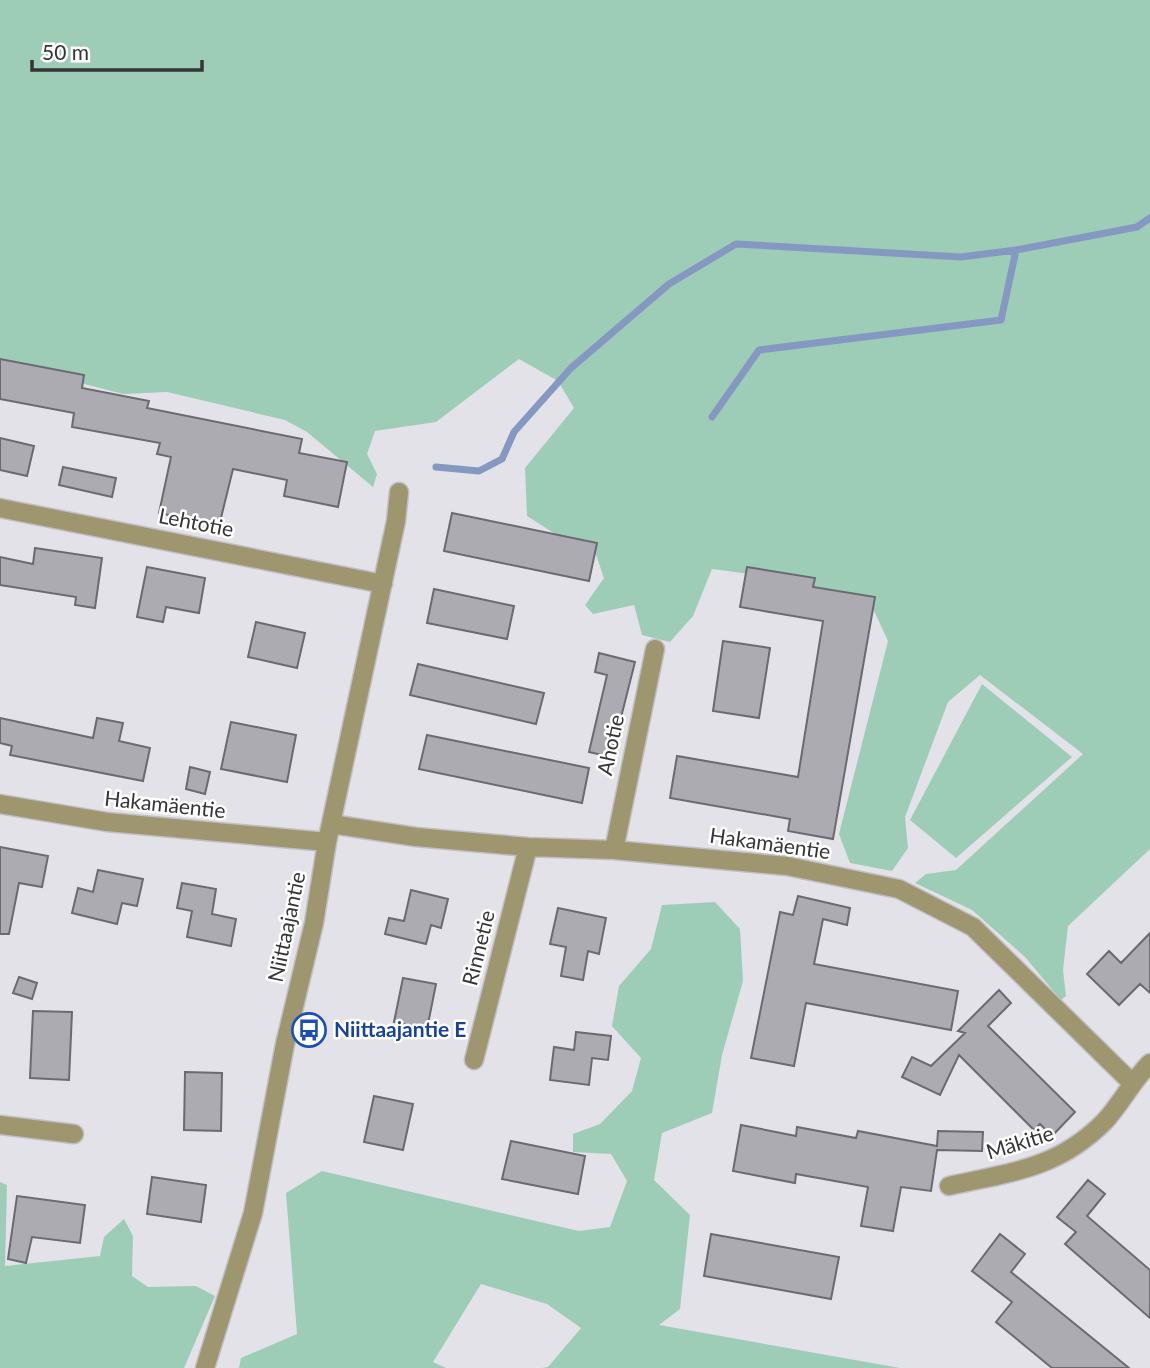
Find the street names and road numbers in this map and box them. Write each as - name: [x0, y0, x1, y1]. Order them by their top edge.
- street label: Lehtotie: [157, 502, 236, 541]
- street label: Ahotie: [591, 712, 628, 777]
- street label: Hakamäentie: [103, 785, 227, 822]
- street label: Hakamäentie: [708, 822, 832, 863]
- street label: Niittaajantie: [262, 869, 309, 984]
- street label: Rinnetie: [456, 907, 499, 988]
- street label: Mäkitie: [983, 1119, 1056, 1164]

